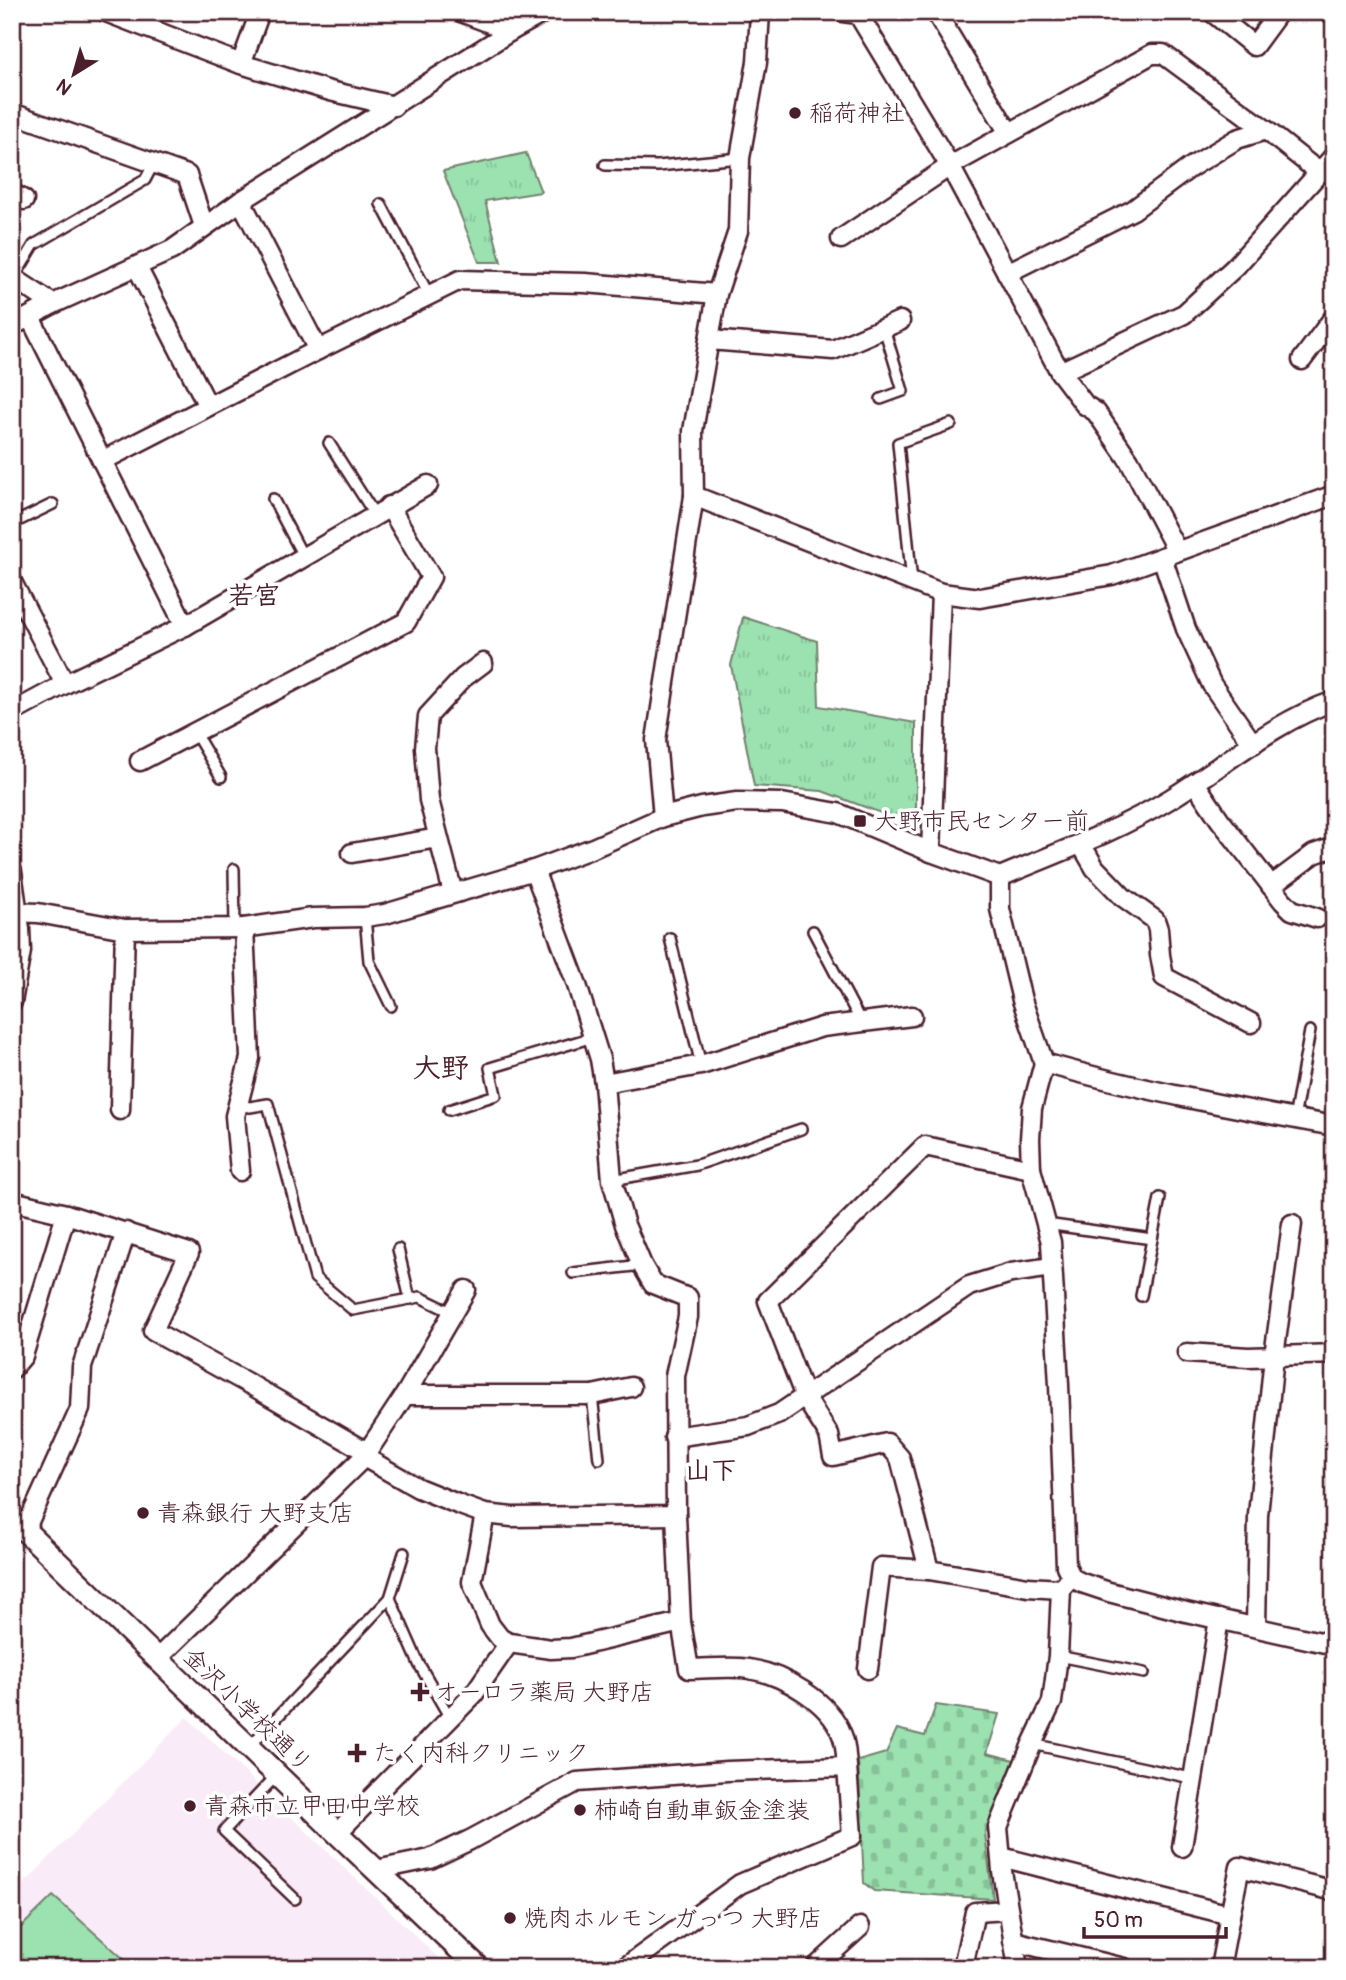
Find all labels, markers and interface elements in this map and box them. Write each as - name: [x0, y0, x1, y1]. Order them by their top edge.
- north arrow: [38, 38, 108, 108]
- text: N: [52, 73, 77, 100]
- place label: 稲荷神社: [809, 99, 905, 128]
- marker: 稲荷神社: [787, 105, 803, 121]
- district label: 若宮: [228, 580, 280, 612]
- place label: 大野市民センター前: [874, 807, 1089, 836]
- marker: 大野市民センター前: [852, 813, 868, 829]
- district label: 大野: [413, 1051, 469, 1086]
- district label: 山下: [685, 1455, 737, 1487]
- place label: 青森銀行 大野支店: [157, 1499, 354, 1528]
- marker: 青森銀行 大野支店: [135, 1505, 151, 1521]
- street label: 金沢小学校通り: [177, 1642, 318, 1779]
- place label: オーロラ薬局 大野店: [434, 1678, 654, 1707]
- marker: オーロラ薬局 大野店: [412, 1684, 428, 1700]
- place label: たく内科クリニック: [373, 1739, 589, 1768]
- marker: たく内科クリニック: [347, 1743, 367, 1763]
- place label: 青森市立甲田中学校: [204, 1792, 420, 1821]
- place label: 柿崎自動車鈑金塗装: [594, 1796, 810, 1825]
- marker: 青森市立甲田中学校: [182, 1798, 198, 1814]
- marker: 柿崎自動車鈑金塗装: [572, 1802, 588, 1818]
- scale bar: [1084, 1896, 1225, 1940]
- place label: 焼肉ホルモン ガっつ 大野店: [524, 1904, 822, 1933]
- text: 50 m: [1094, 1907, 1143, 1934]
- marker: 焼肉ホルモン ガっつ 大野店: [502, 1910, 518, 1926]

